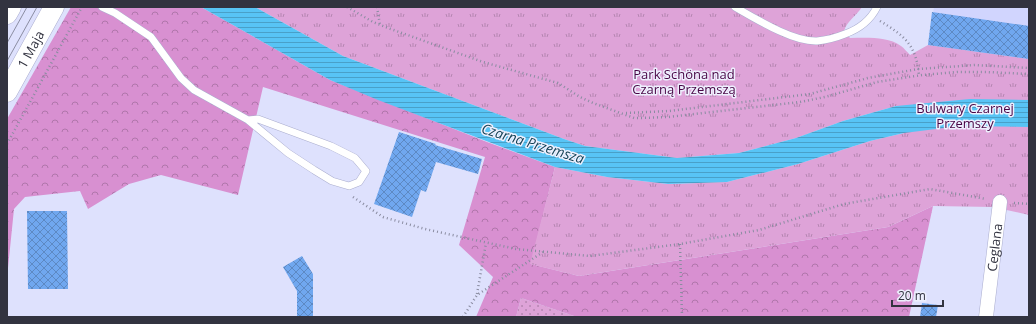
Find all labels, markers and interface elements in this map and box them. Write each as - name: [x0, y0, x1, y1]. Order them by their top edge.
- street label: 1 Maja: [13, 27, 48, 71]
- park label: Park Schöna nad Czarną Przemszą: [632, 65, 736, 98]
- park label: Bulwary Czarnej Przemszy: [916, 99, 1014, 132]
- water label: Czarna Przemsza: [479, 118, 587, 168]
- street label: Ceglana: [983, 222, 1006, 273]
- scale bar: [892, 282, 943, 308]
- text: 20 m: [898, 287, 926, 304]

